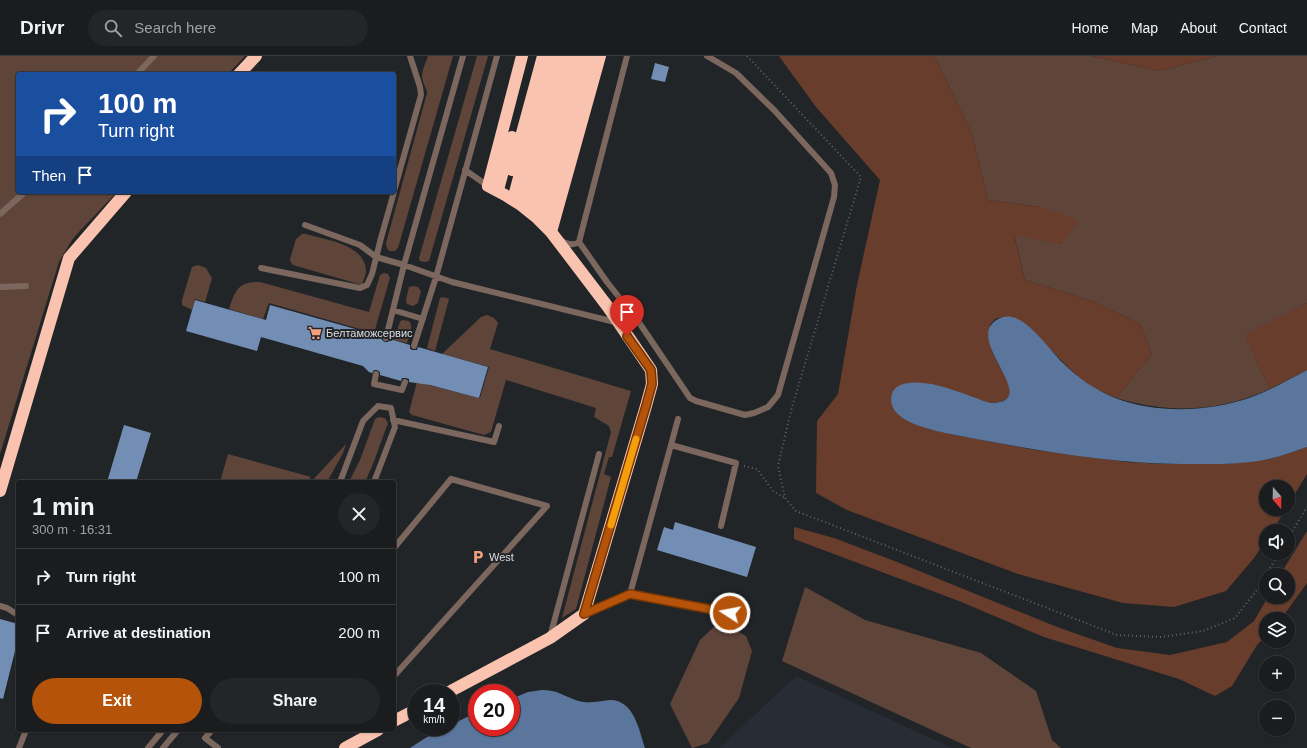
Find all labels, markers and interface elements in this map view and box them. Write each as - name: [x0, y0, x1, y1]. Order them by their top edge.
- search box: [88, 10, 368, 46]
- text: Drivr: [20, 17, 64, 38]
- icon: search: [102, 17, 124, 39]
- text: Search here: [134, 19, 216, 36]
- text: Home: [1072, 20, 1109, 36]
- text: Map: [1131, 20, 1158, 36]
- text: About: [1180, 20, 1217, 36]
- text: Contact: [1239, 20, 1287, 36]
- icon: right: [32, 88, 84, 140]
- text: 100 m: [98, 88, 177, 119]
- text: Turn right: [98, 121, 174, 141]
- icon: arrive: [74, 164, 96, 186]
- text: Then: [32, 167, 66, 184]
- pin: [610, 295, 644, 336]
- icon: arrive: [616, 301, 638, 323]
- supermarket icon: Белтаможсервис: [307, 325, 323, 341]
- place label: Белтаможсервис: [326, 327, 413, 339]
- north arrow: [1259, 480, 1295, 516]
- map controls: [1259, 480, 1295, 736]
- text: 1 min: [32, 493, 95, 520]
- button: close: [338, 493, 380, 535]
- text: 300 m · 16:31: [32, 522, 112, 537]
- button: sound: [1259, 524, 1295, 560]
- parking icon: West: [470, 549, 486, 565]
- place label: West: [489, 551, 514, 563]
- icon: right: [32, 566, 54, 588]
- text: Turn right: [66, 568, 136, 585]
- text: 100 m: [338, 568, 380, 585]
- button: search: [1259, 568, 1295, 604]
- position arrow: [709, 592, 751, 634]
- button: layers: [1259, 612, 1295, 648]
- icon: arrive: [32, 622, 54, 644]
- text: Arrive at destination: [66, 624, 211, 641]
- text: 200 m: [338, 624, 380, 641]
- button: +: [1259, 656, 1295, 692]
- button: Exit: [32, 678, 202, 724]
- button: Share: [210, 678, 380, 724]
- speed limit sign: 20: [468, 684, 520, 736]
- text: 14: [423, 694, 445, 716]
- button: −: [1259, 700, 1295, 736]
- text: km/h: [423, 714, 445, 725]

